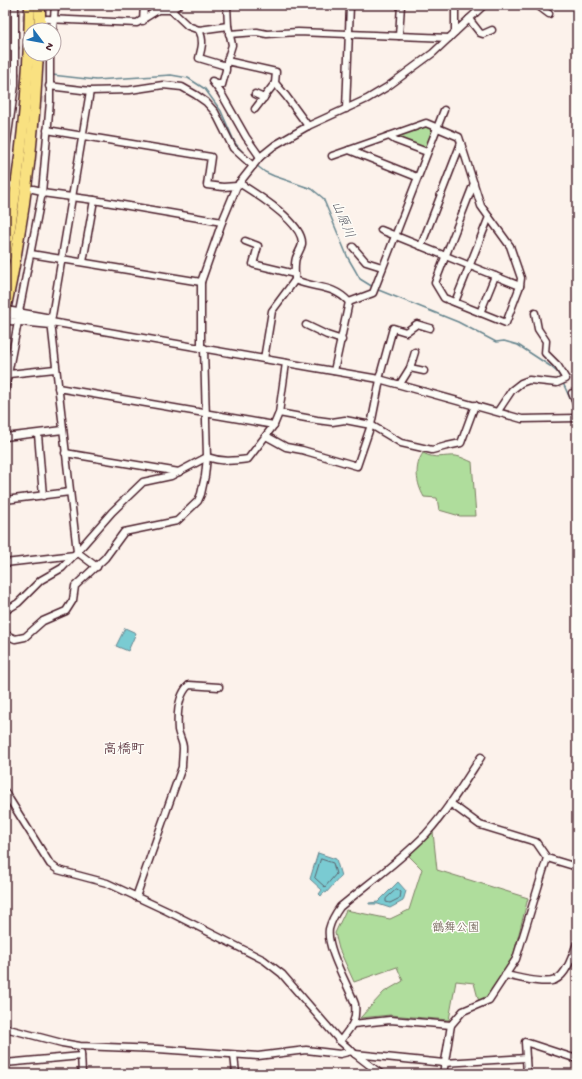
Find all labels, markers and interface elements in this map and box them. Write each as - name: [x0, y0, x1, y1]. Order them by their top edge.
- north arrow: [22, 22, 62, 62]
- text: N: [42, 40, 56, 52]
- water label: 山原川: [327, 199, 357, 241]
- district label: 高橋町: [103, 742, 145, 759]
- park label: 鶴舞公園: [432, 921, 480, 936]

